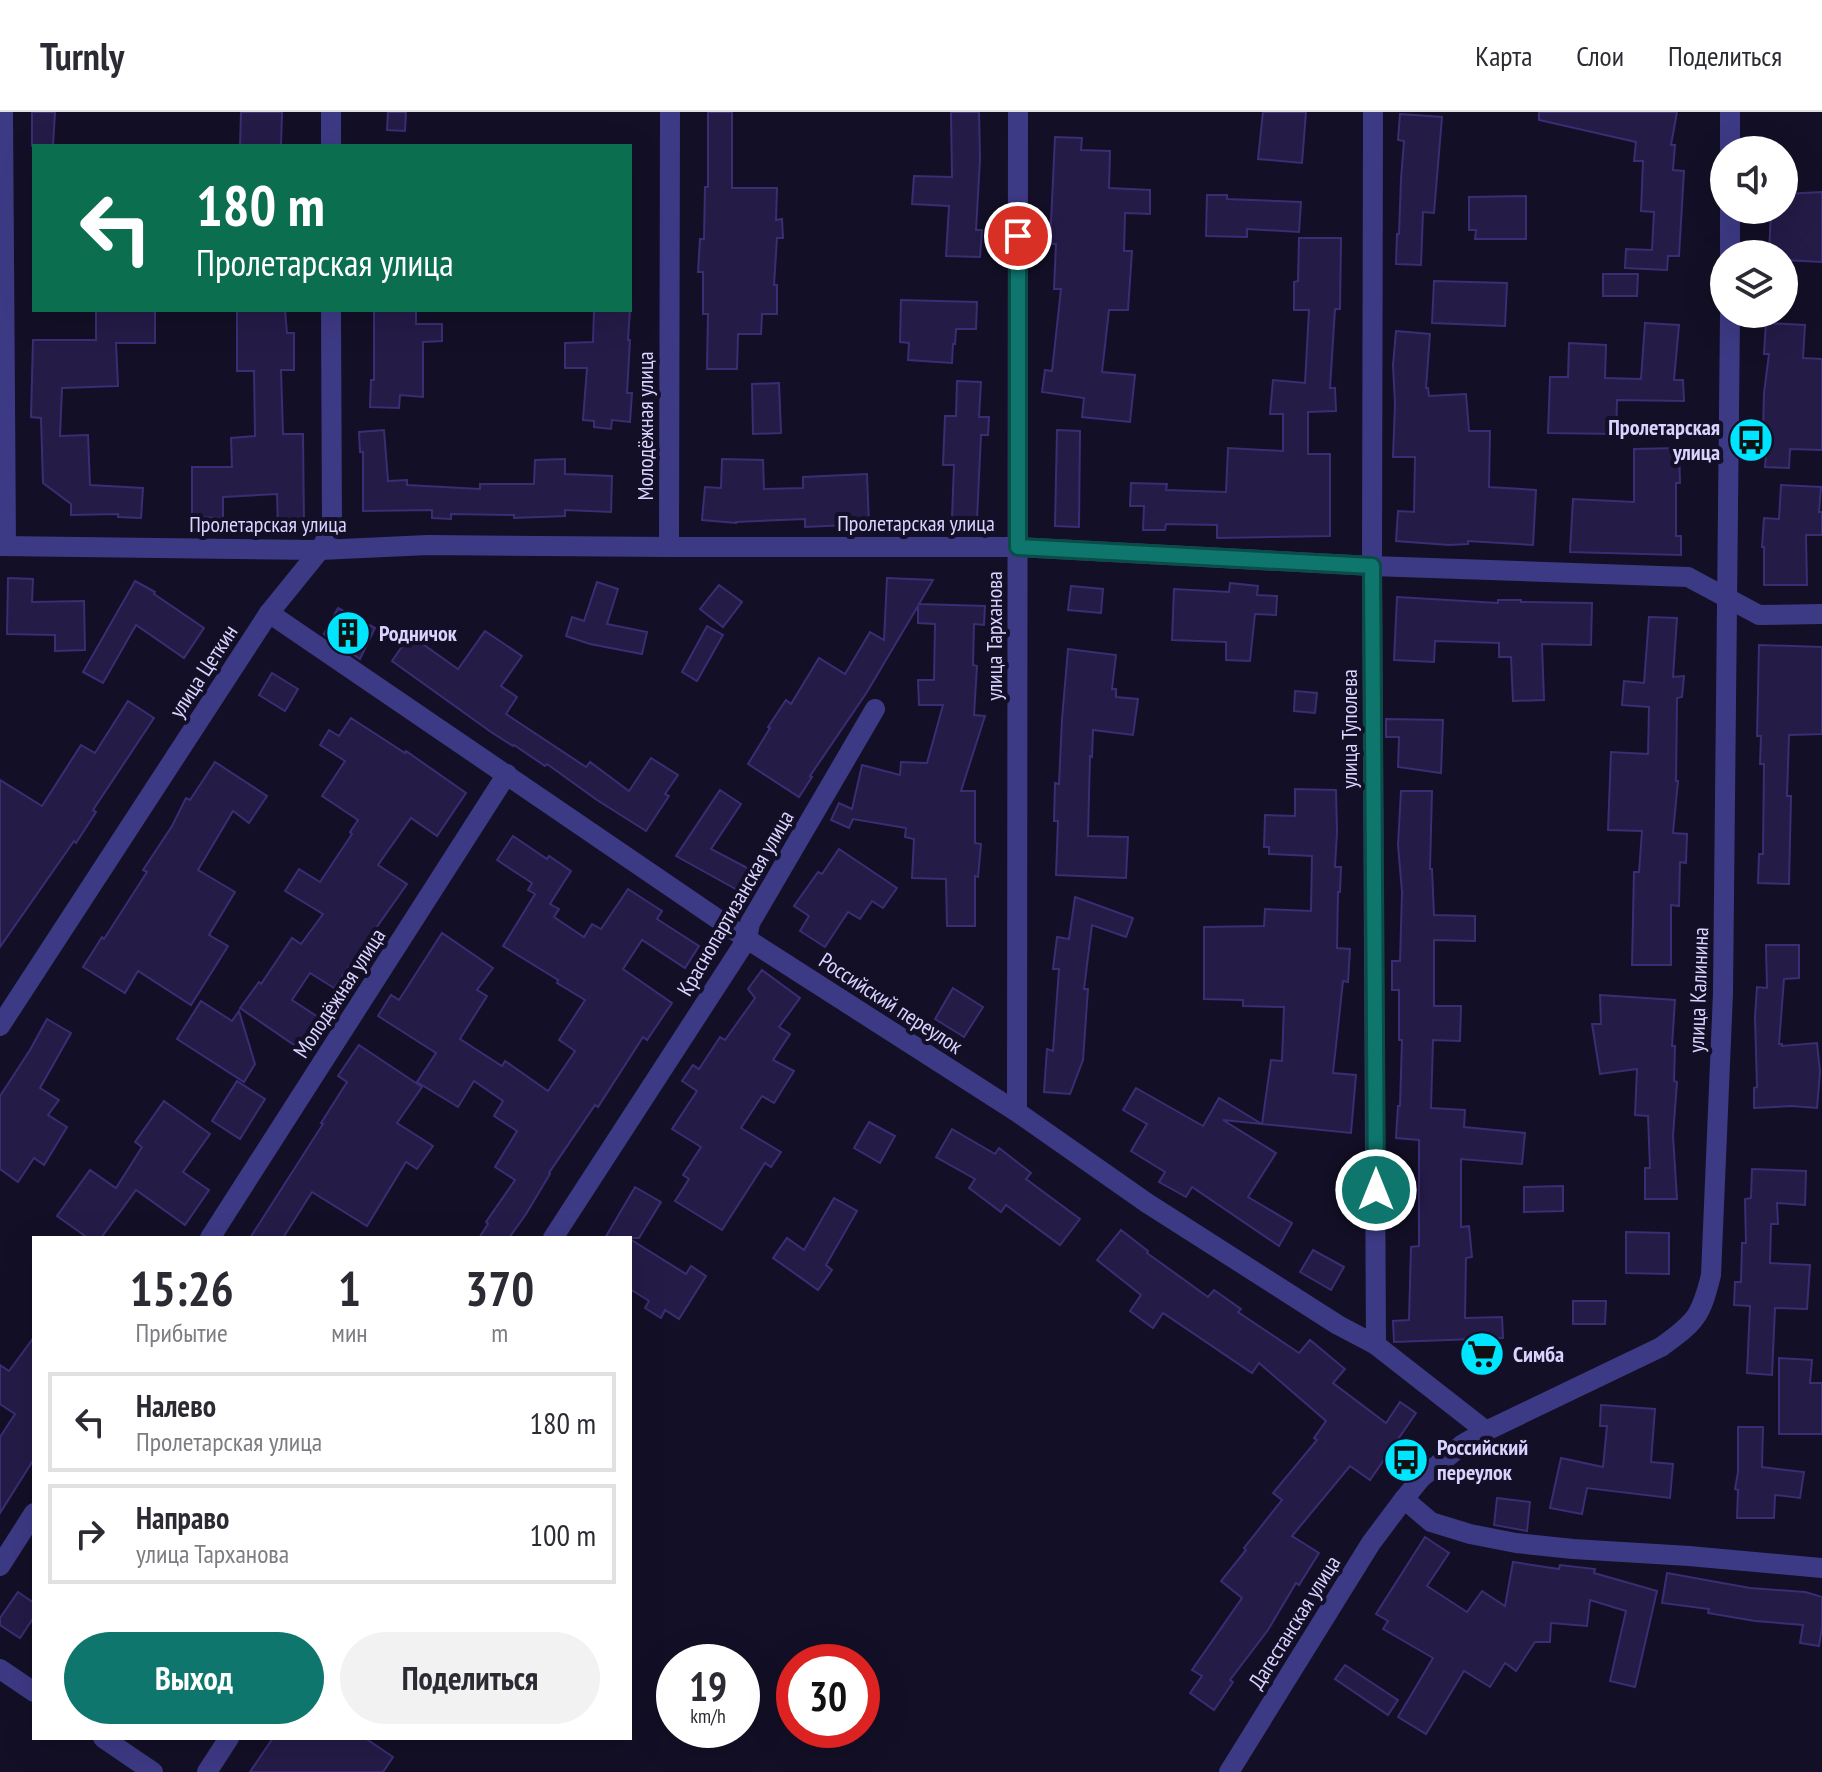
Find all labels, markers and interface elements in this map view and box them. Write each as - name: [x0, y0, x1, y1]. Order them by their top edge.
- text: Turnly: [40, 31, 124, 80]
- text: Карта: [1475, 37, 1532, 74]
- text: Слои: [1576, 37, 1624, 74]
- text: Поделиться: [1668, 37, 1782, 74]
- map controls: [1710, 136, 1798, 328]
- button: sound: [1710, 136, 1798, 224]
- text: 180 m: [196, 169, 325, 241]
- icon: left: [64, 176, 168, 280]
- pin: [984, 202, 1052, 270]
- icon: arrive: [996, 214, 1040, 258]
- text: Пролетарская улица: [196, 239, 454, 286]
- button: layers: [1710, 240, 1798, 328]
- street label: Молодёжная улица: [631, 352, 659, 500]
- place label: Пролетарская улица: [1608, 413, 1720, 466]
- bus stop icon: Пролетарская улица: [1727, 416, 1775, 464]
- street label: Пролетарская улица: [837, 509, 995, 537]
- street label: Пролетарская улица: [189, 510, 347, 538]
- street label: улица Тарханова: [980, 571, 1008, 701]
- building icon: Родничок: [324, 609, 372, 657]
- street label: улица Цеткин: [163, 619, 243, 723]
- place label: Родничок: [379, 619, 458, 647]
- street label: улица Туполева: [1335, 669, 1363, 789]
- street label: Краснопартизанская улица: [670, 805, 800, 1001]
- street label: Молодёжная улица: [287, 923, 391, 1063]
- street label: улица Калинина: [1682, 927, 1714, 1053]
- street label: Российский переулок: [814, 946, 968, 1060]
- position arrow: [1334, 1148, 1418, 1232]
- text: 15:26: [130, 1257, 234, 1319]
- text: 1: [338, 1257, 361, 1319]
- text: 370: [465, 1257, 534, 1319]
- text: Прибытие: [136, 1316, 228, 1349]
- text: мин: [331, 1316, 368, 1349]
- text: m: [491, 1316, 508, 1349]
- supermarket icon: Симба: [1458, 1330, 1506, 1378]
- place label: Симба: [1513, 1340, 1564, 1368]
- text: Налево: [136, 1386, 216, 1425]
- icon: left: [68, 1400, 112, 1444]
- text: 180 m: [530, 1403, 596, 1442]
- text: Пролетарская улица: [136, 1425, 322, 1458]
- place label: Российский переулок: [1437, 1433, 1528, 1486]
- bus stop icon: Российский переулок: [1382, 1436, 1430, 1484]
- text: Направо: [136, 1498, 229, 1537]
- icon: right: [68, 1512, 112, 1556]
- text: 100 m: [530, 1515, 596, 1554]
- text: улица Тарханова: [136, 1537, 289, 1570]
- street label: Дагестанская улица: [1242, 1550, 1346, 1694]
- button: Выход: [64, 1632, 324, 1724]
- button: Поделиться: [340, 1632, 600, 1724]
- speed limit sign: 30: [776, 1644, 880, 1748]
- text: 19: [689, 1660, 727, 1712]
- text: km/h: [690, 1703, 726, 1729]

